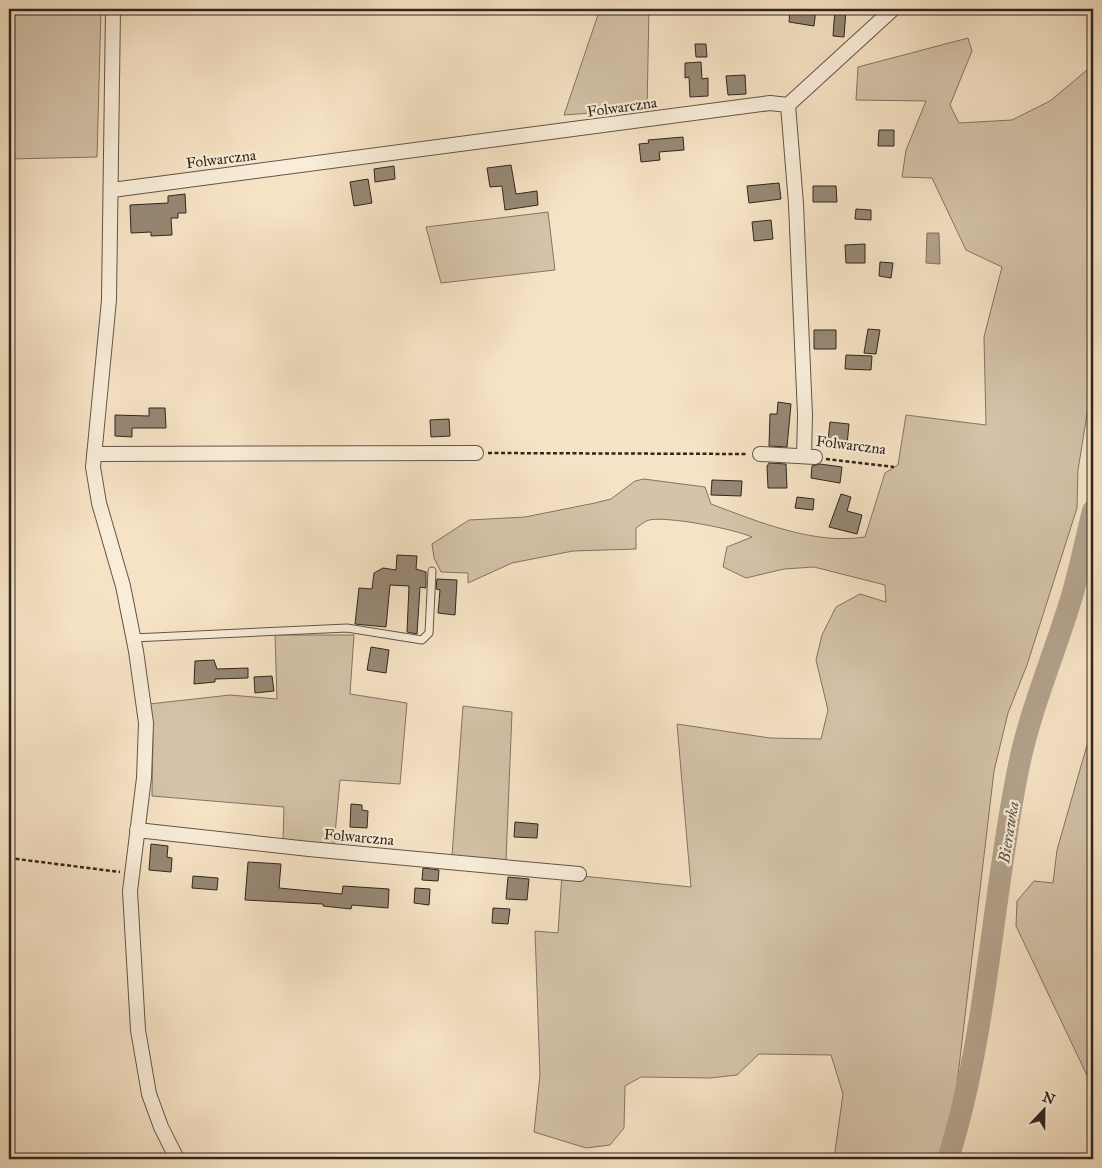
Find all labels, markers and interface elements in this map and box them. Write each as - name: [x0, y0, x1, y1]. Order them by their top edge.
- street label: Folwarczna: [586, 93, 659, 121]
- street label: Folwarczna: [185, 146, 258, 172]
- street label: Folwarczna: [815, 432, 888, 458]
- water label: Bierawka: [994, 799, 1023, 865]
- street label: Folwarczna: [323, 825, 395, 849]
- north arrow: [1020, 1086, 1070, 1136]
- text: N: [1040, 1088, 1057, 1109]

